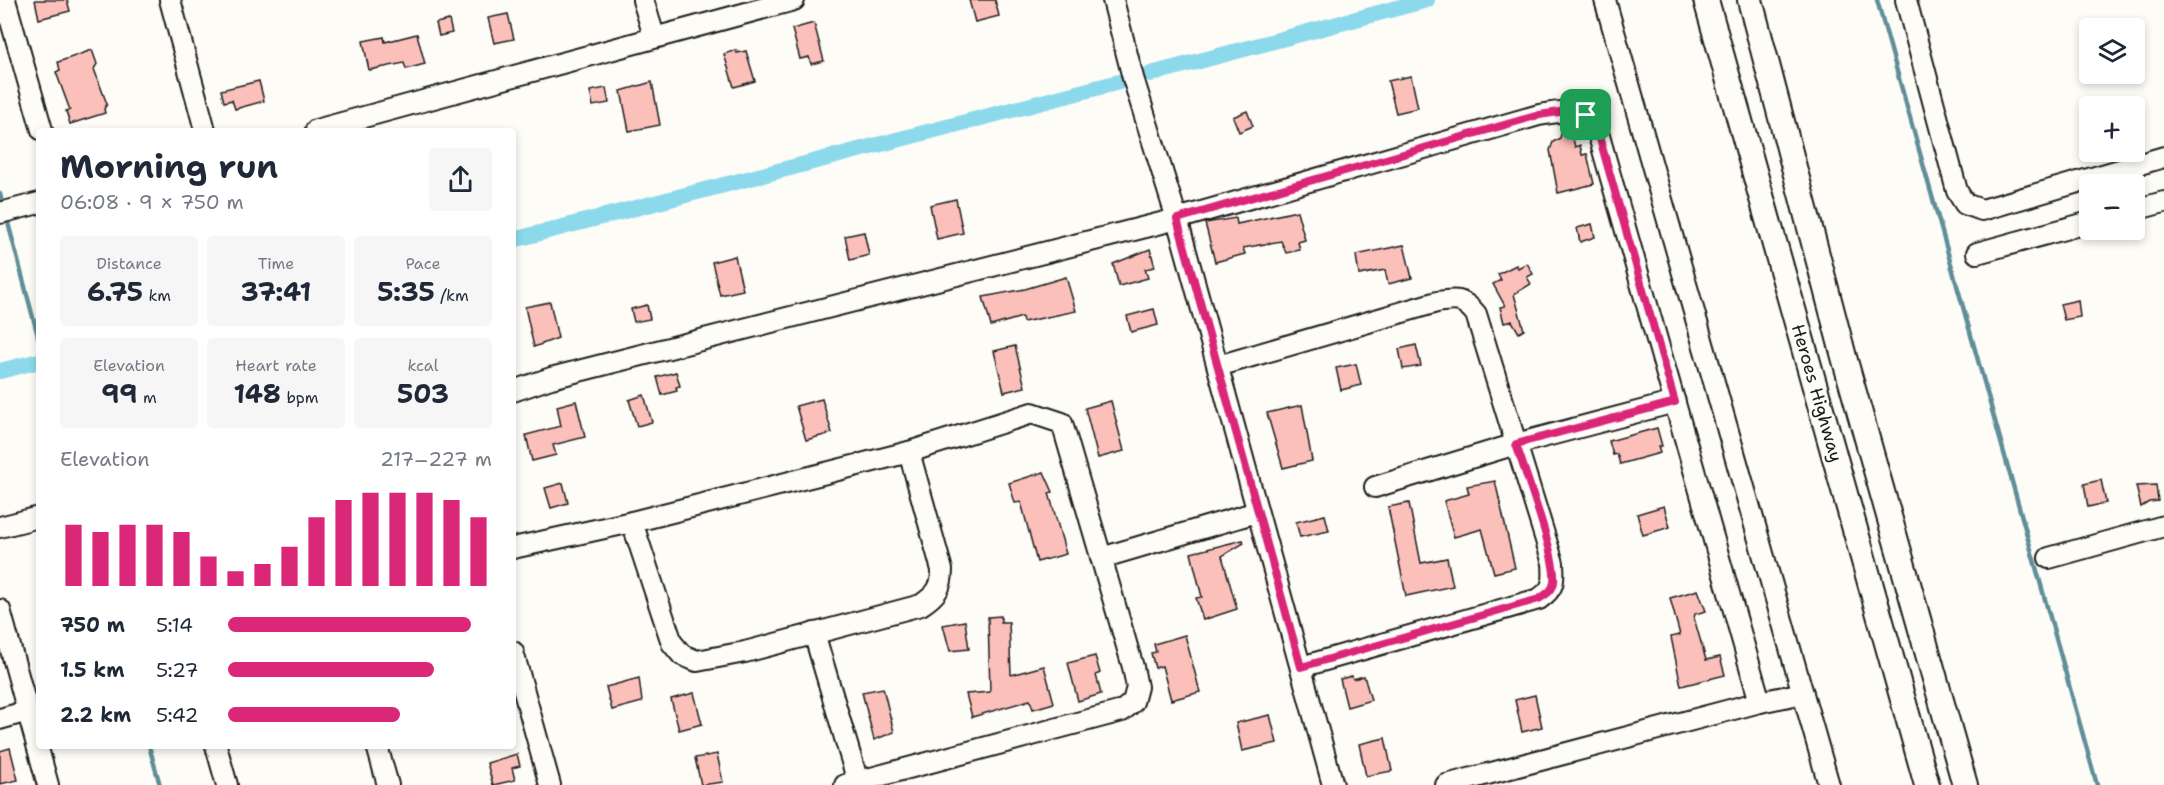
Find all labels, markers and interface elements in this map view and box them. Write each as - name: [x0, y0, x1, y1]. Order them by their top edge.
- map controls: [2079, 18, 2145, 240]
- button: layers: [2079, 18, 2145, 84]
- pin: [1560, 89, 1611, 140]
- button: +: [2079, 96, 2145, 162]
- icon: arrive: [1569, 98, 1602, 131]
- text: Morning run: [60, 144, 278, 189]
- button: share: [429, 148, 492, 211]
- button: −: [2079, 174, 2145, 240]
- text: 06:08 · 9 × 750 m: [60, 189, 244, 215]
- text: Distance: [96, 253, 162, 274]
- text: Time: [258, 253, 294, 274]
- text: Pace: [405, 253, 441, 274]
- text: 6.75: [87, 274, 143, 309]
- text: 37:41: [241, 274, 311, 309]
- text: 5:35: [377, 274, 435, 309]
- text: km: [143, 285, 171, 306]
- text: /km: [435, 285, 469, 306]
- street label: Heroes Highway: [1786, 321, 1848, 465]
- text: Elevation: [93, 355, 165, 376]
- text: Heart rate: [235, 355, 317, 376]
- text: kcal: [407, 355, 439, 376]
- text: 99: [101, 376, 137, 411]
- text: 148: [233, 376, 281, 411]
- text: 503: [397, 376, 449, 411]
- text: m: [137, 387, 157, 408]
- text: bpm: [281, 387, 319, 408]
- text: Elevation: [60, 446, 150, 472]
- text: 217–227 m: [380, 446, 492, 472]
- text: 750 m: [60, 612, 125, 638]
- text: 5:14: [156, 612, 193, 638]
- text: 1.5 km: [60, 657, 124, 683]
- text: 5:27: [156, 657, 199, 683]
- text: 2.2 km: [60, 702, 131, 728]
- text: 5:42: [156, 702, 198, 728]

